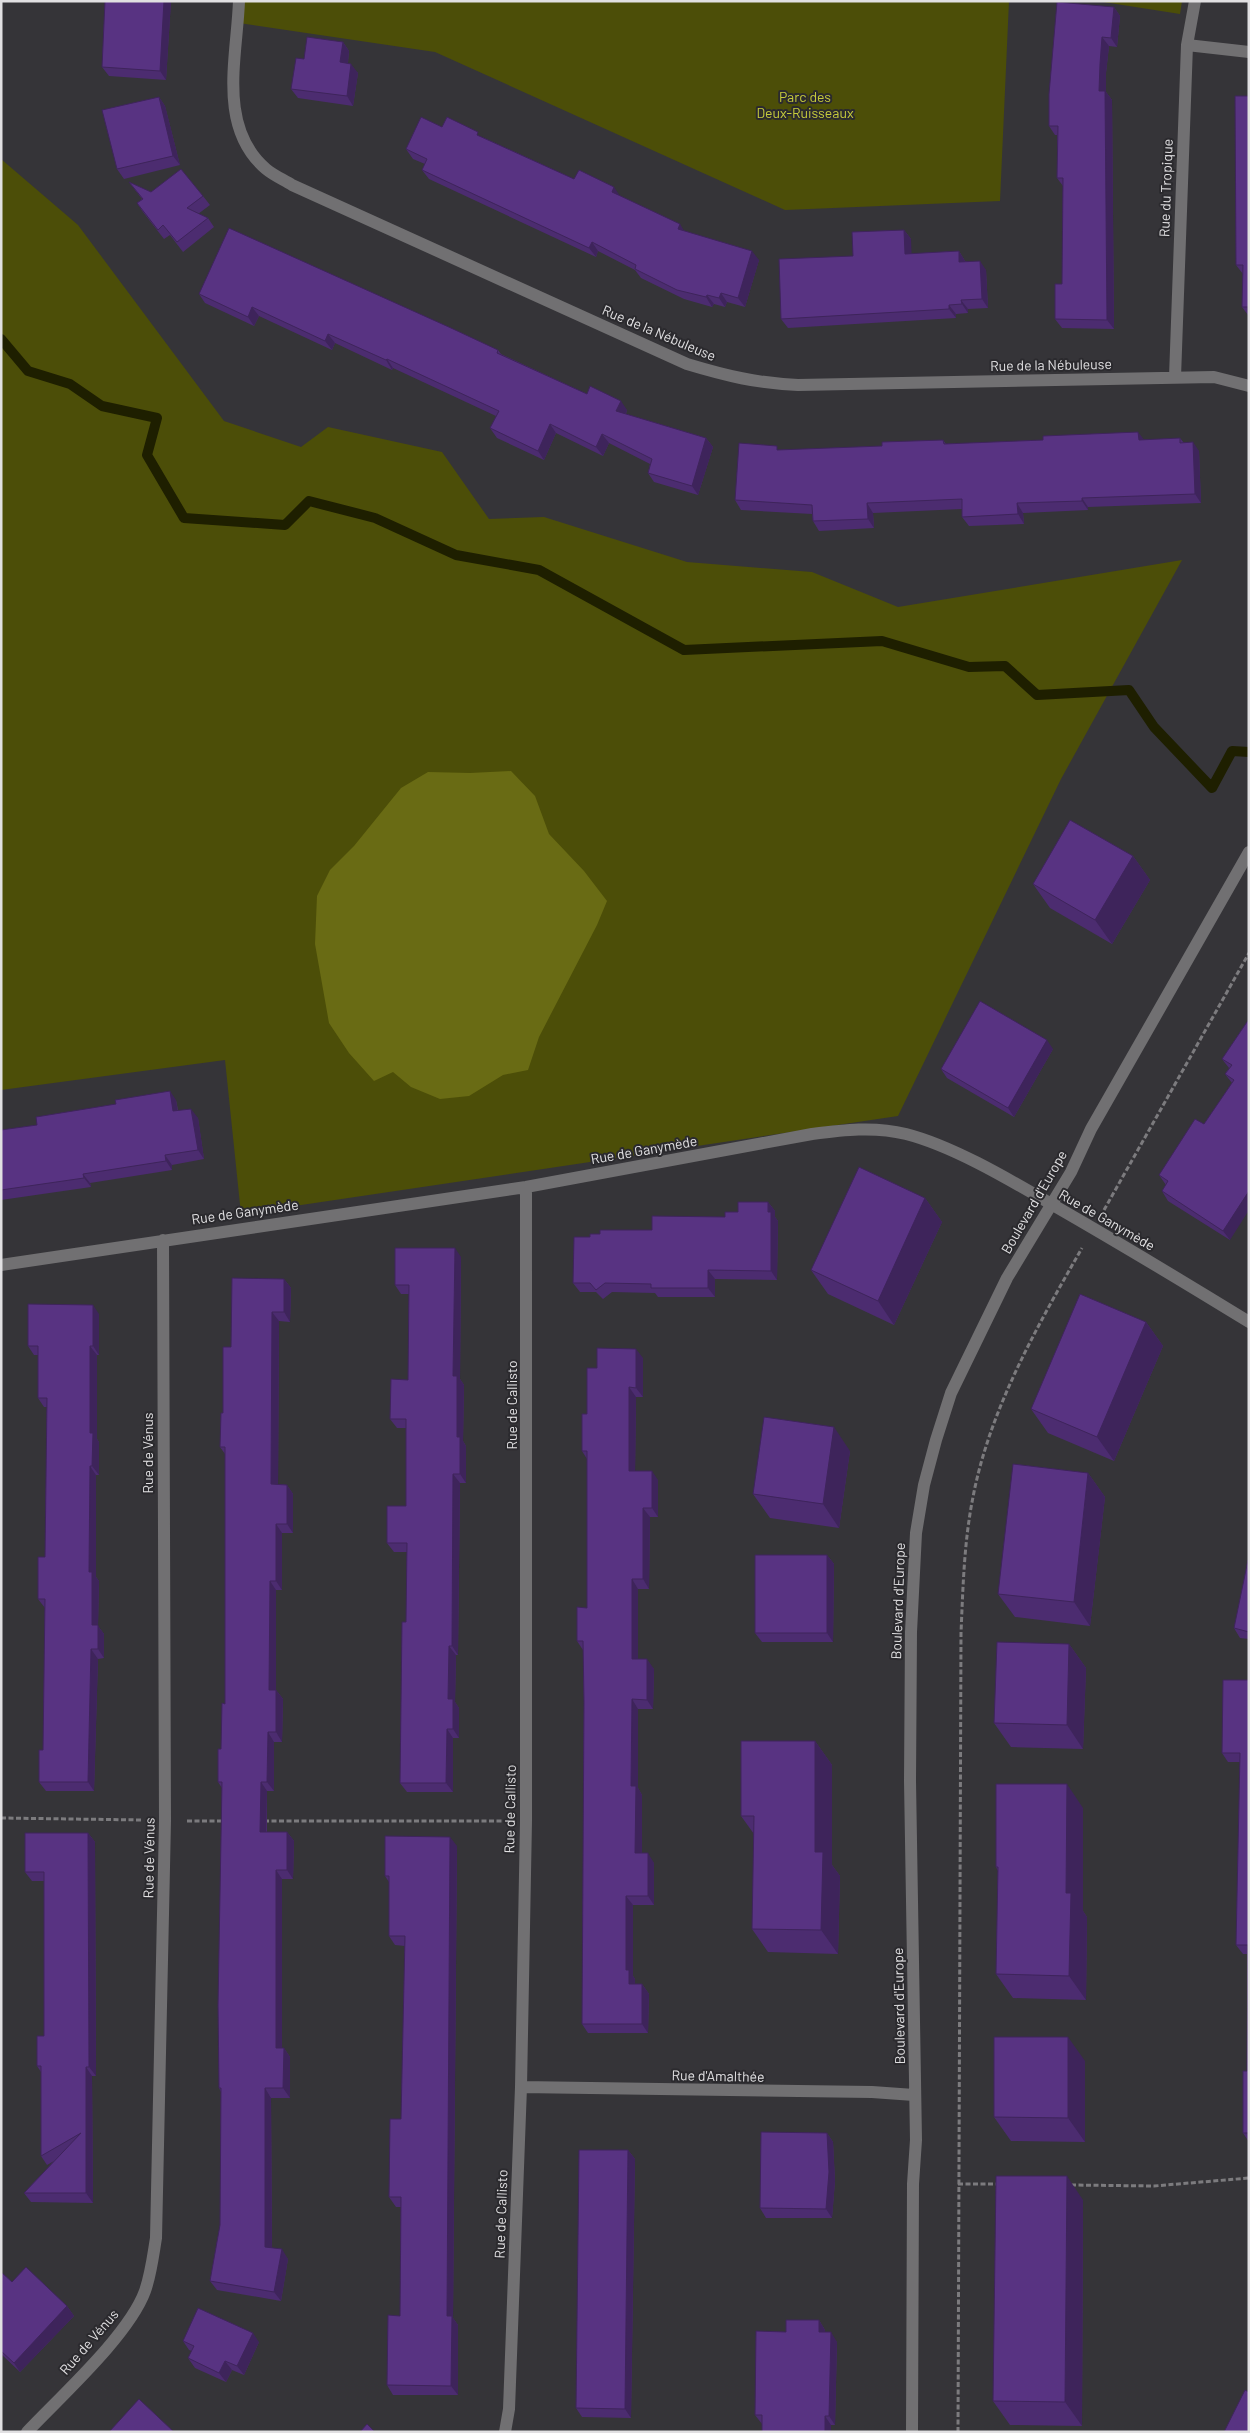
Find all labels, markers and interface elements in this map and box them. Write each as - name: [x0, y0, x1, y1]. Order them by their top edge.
- park label: Parc des Deux-Ruisseaux: [756, 88, 854, 121]
- street label: Rue du Tropique: [1155, 139, 1176, 237]
- street label: Rue de la Nébuleuse: [600, 301, 719, 364]
- street label: Rue de la Nébuleuse: [990, 355, 1112, 374]
- street label: Rue de Ganymède: [589, 1132, 698, 1167]
- street label: Boulevard d'Europe: [997, 1147, 1070, 1257]
- street label: Rue de Ganymède: [1056, 1185, 1158, 1254]
- street label: Rue de Ganymède: [190, 1196, 299, 1227]
- street label: Rue de Callisto: [503, 1360, 520, 1450]
- street label: Rue de Vénus: [139, 1412, 156, 1494]
- street label: Boulevard d'Europe: [887, 1542, 908, 1660]
- street label: Rue de Callisto: [500, 1764, 519, 1854]
- street label: Rue de Vénus: [139, 1817, 158, 1899]
- street label: Boulevard d'Europe: [889, 1947, 908, 2065]
- street label: Rue d'Amalthée: [671, 2066, 765, 2085]
- street label: Rue de Callisto: [490, 2169, 511, 2259]
- street label: Rue de Vénus: [56, 2305, 122, 2378]

